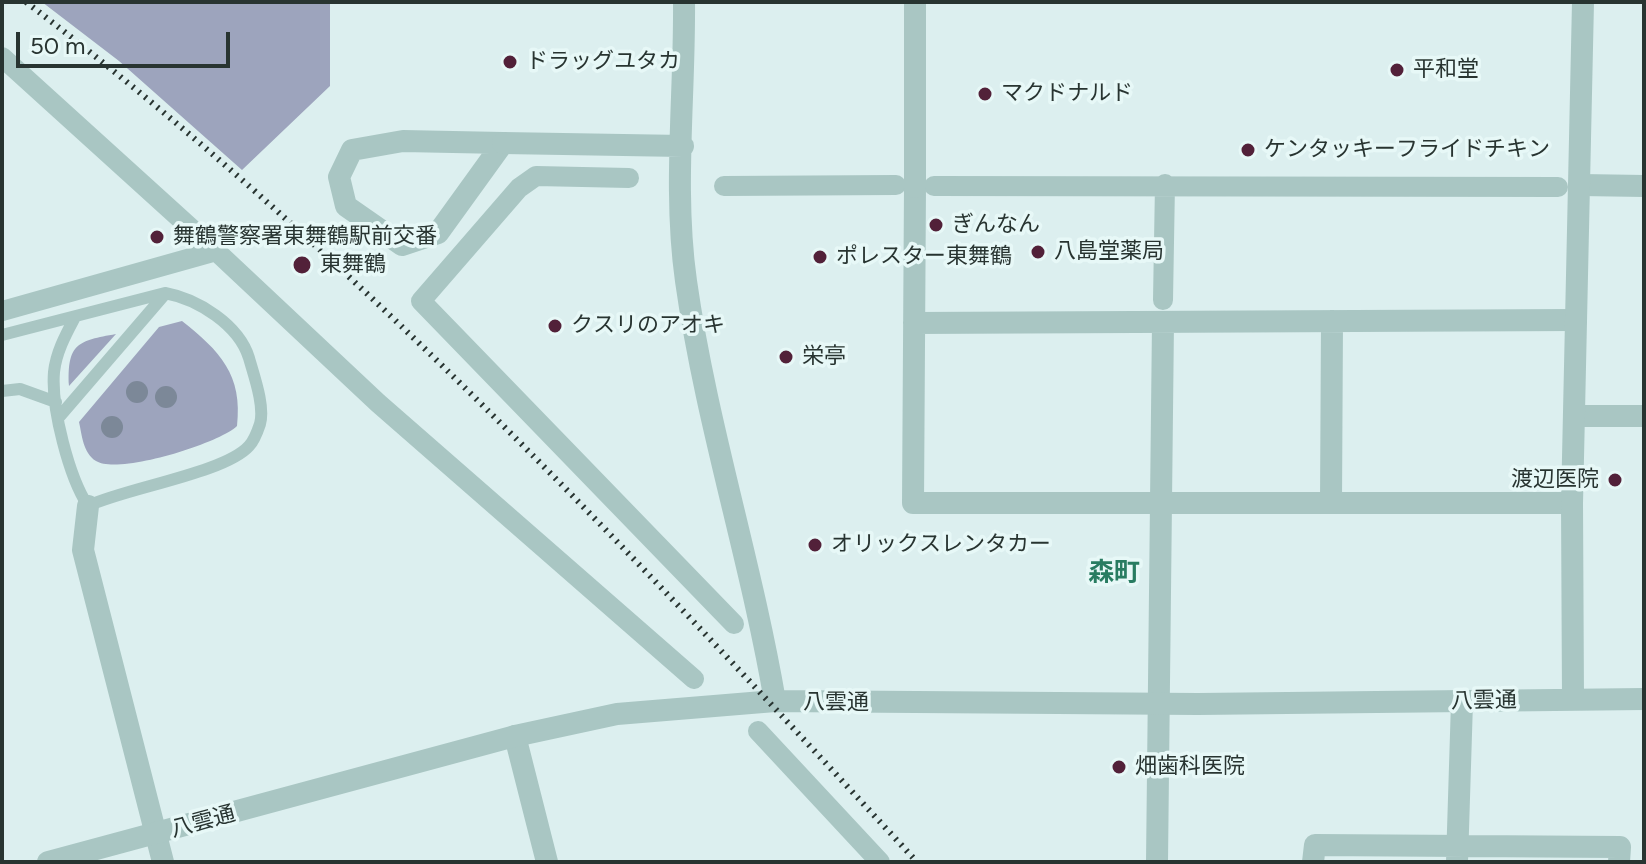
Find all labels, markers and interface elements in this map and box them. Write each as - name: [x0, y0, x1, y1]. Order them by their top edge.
- scale bar: [20, 16, 234, 66]
- text: 50 m: [30, 31, 86, 60]
- place label: ドラッグユタカ: [526, 49, 680, 75]
- marker: ドラッグユタカ: [501, 53, 519, 71]
- place label: 平和堂: [1413, 57, 1479, 83]
- marker: 平和堂: [1388, 61, 1406, 79]
- place label: マクドナルド: [1001, 81, 1133, 107]
- marker: マクドナルド: [976, 85, 994, 103]
- place label: ケンタッキーフライドチキン: [1264, 137, 1550, 163]
- marker: ケンタッキーフライドチキン: [1239, 141, 1257, 159]
- place label: ぎんなん: [952, 212, 1040, 238]
- marker: ぎんなん: [927, 216, 945, 234]
- place label: 舞鶴警察署東舞鶴駅前交番: [173, 224, 437, 250]
- marker: 舞鶴警察署東舞鶴駅前交番: [148, 228, 166, 246]
- place label: 八島堂薬局: [1054, 239, 1164, 265]
- marker: 八島堂薬局: [1029, 243, 1047, 261]
- place label: ポレスター東舞鶴: [836, 244, 1012, 270]
- marker: ポレスター東舞鶴: [811, 248, 829, 266]
- place label: 東舞鶴: [320, 252, 386, 278]
- marker: 東舞鶴: [291, 254, 313, 276]
- place label: クスリのアオキ: [571, 313, 725, 339]
- marker: クスリのアオキ: [546, 317, 564, 335]
- place label: 栄亭: [802, 344, 846, 370]
- marker: 栄亭: [777, 348, 795, 366]
- place label: 渡辺医院: [1511, 467, 1599, 493]
- marker: 渡辺医院: [1606, 471, 1624, 489]
- place label: オリックスレンタカー: [831, 532, 1051, 558]
- marker: オリックスレンタカー: [806, 536, 824, 554]
- district label: 森町: [1088, 557, 1140, 589]
- street label: 八雲通: [1451, 687, 1517, 715]
- street label: 八雲通: [803, 690, 869, 716]
- place label: 畑歯科医院: [1135, 754, 1245, 780]
- marker: 畑歯科医院: [1110, 758, 1128, 776]
- street label: 八雲通: [168, 801, 238, 843]

